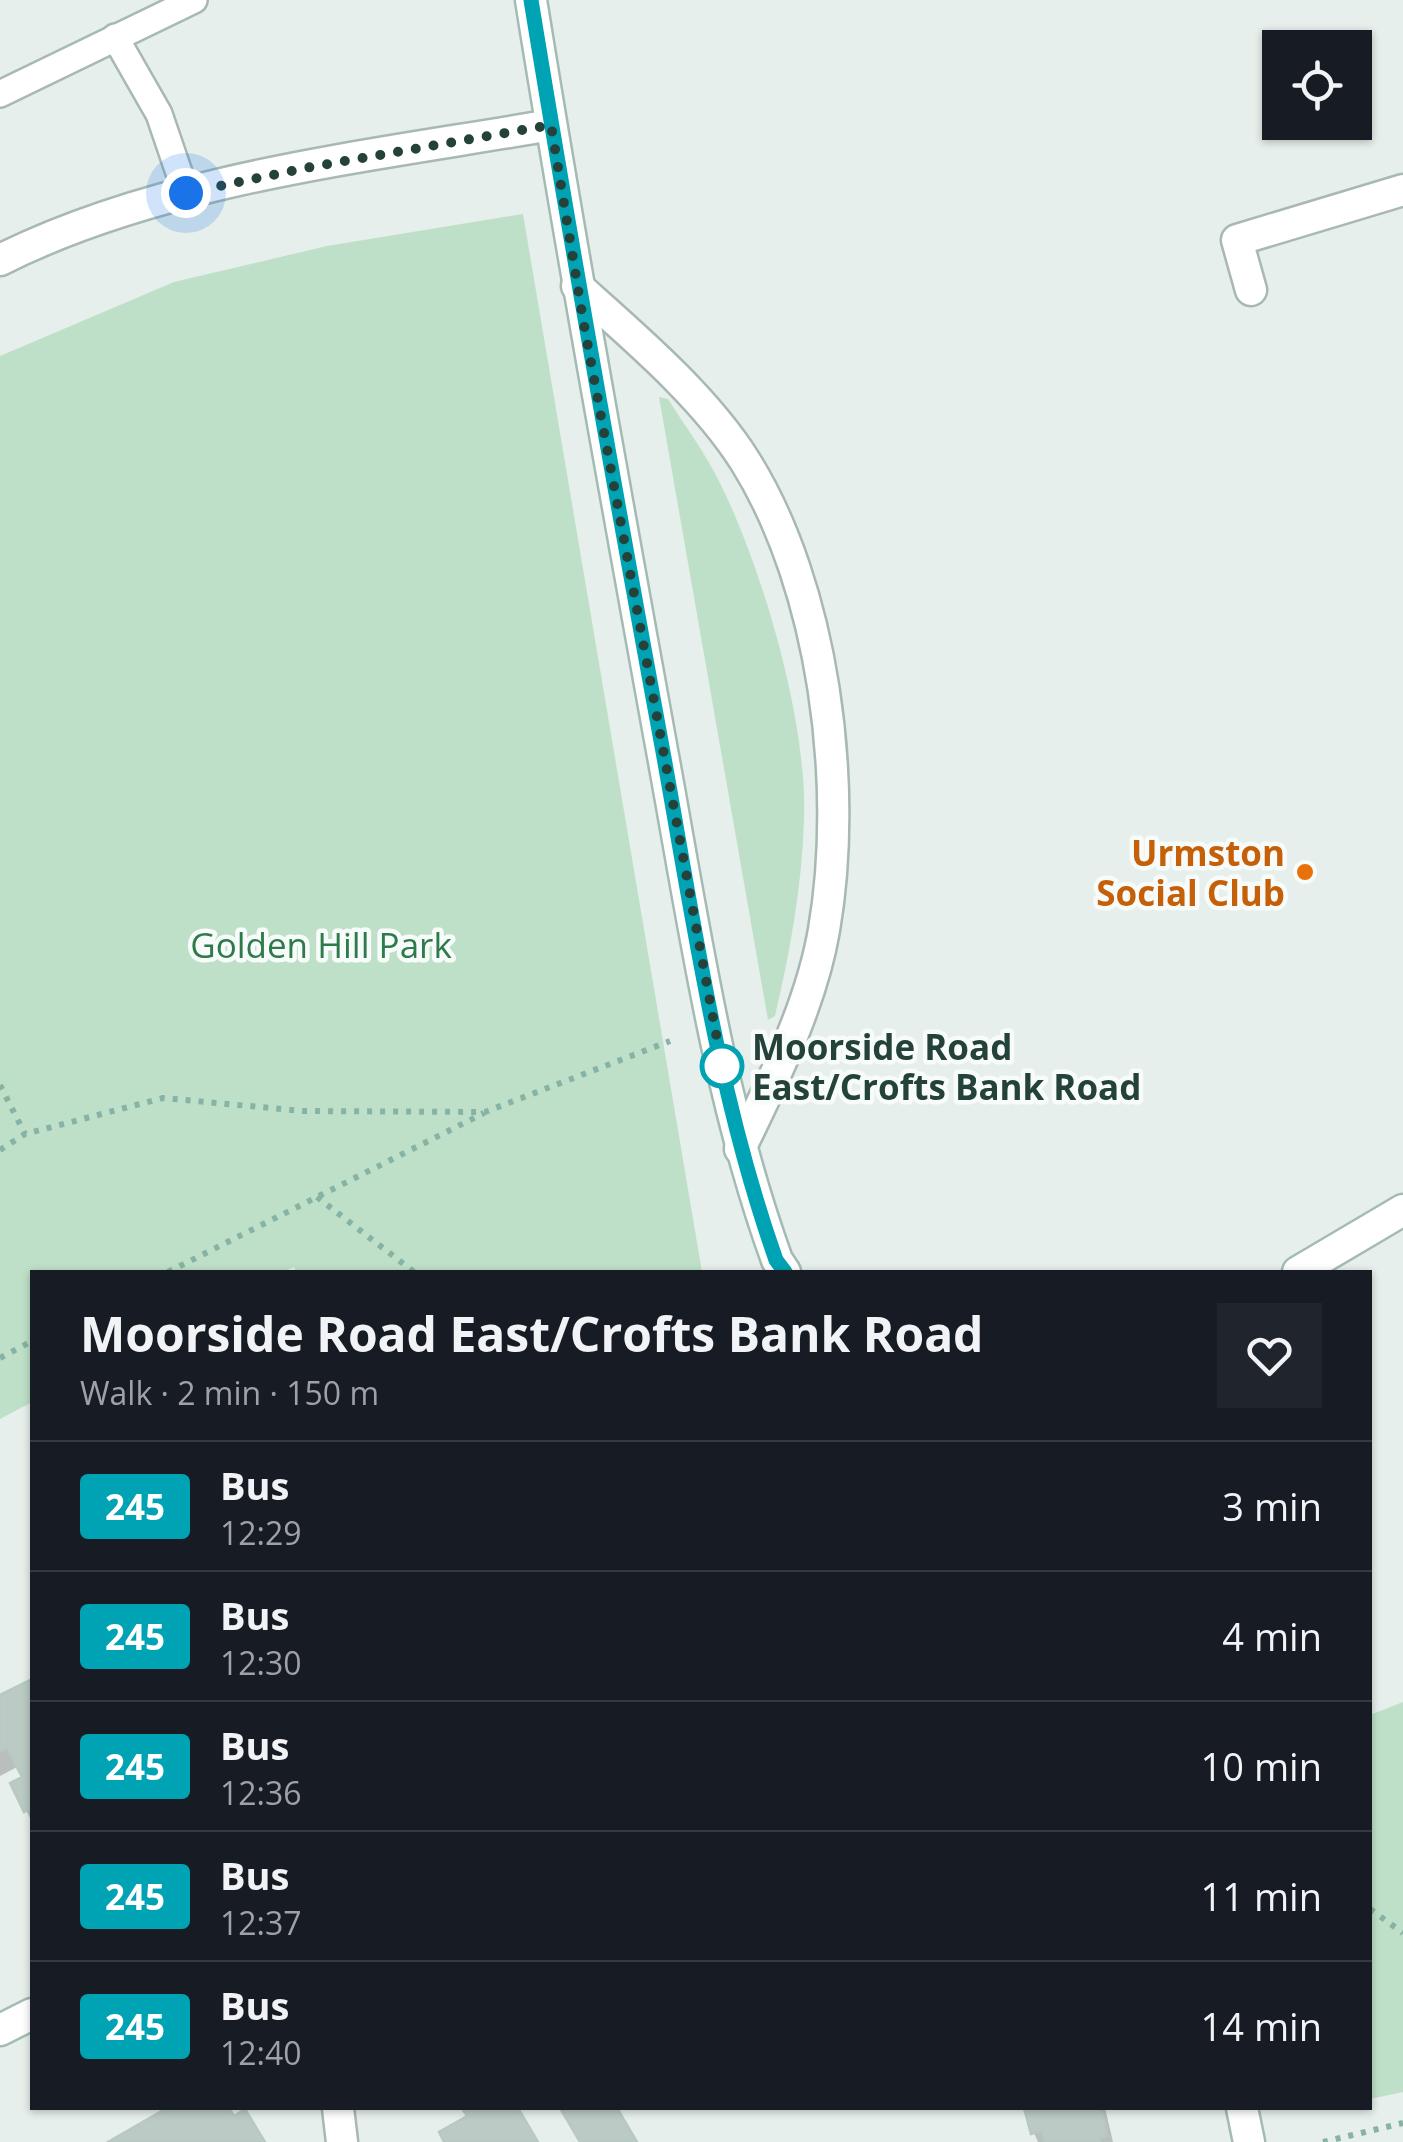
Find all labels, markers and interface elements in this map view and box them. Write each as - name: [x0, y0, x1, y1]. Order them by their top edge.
- map controls: [1262, 30, 1372, 140]
- button: locate: [1262, 30, 1372, 140]
- your location: [161, 168, 211, 218]
- place label: Urmston Social Club: [1096, 829, 1285, 916]
- marker: Urmston Social Club: [1294, 861, 1316, 883]
- park label: Golden Hill Park: [190, 921, 452, 968]
- place label: Moorside Road East/Crofts Bank Road: [752, 1023, 1141, 1110]
- marker: Moorside Road East/Crofts Bank Road: [701, 1045, 743, 1087]
- text: Moorside Road East/Crofts Bank Road: [80, 1301, 984, 1366]
- button: heart: [1217, 1303, 1322, 1408]
- text: Walk · 2 min · 150 m: [80, 1371, 379, 1414]
- text: Bus: [220, 1459, 289, 1511]
- text: 3 min: [1222, 1480, 1322, 1532]
- text: 245: [105, 1483, 165, 1530]
- text: 12:29: [220, 1511, 302, 1554]
- text: Bus: [220, 1589, 289, 1641]
- text: 4 min: [1222, 1610, 1322, 1662]
- text: 245: [105, 1613, 165, 1660]
- text: 12:30: [220, 1641, 302, 1684]
- text: Bus: [220, 1719, 289, 1771]
- text: 10 min: [1201, 1740, 1322, 1792]
- text: 245: [105, 1743, 165, 1790]
- text: 12:36: [220, 1771, 302, 1814]
- text: Bus: [220, 1849, 289, 1901]
- text: 11 min: [1201, 1870, 1322, 1922]
- text: 245: [105, 1873, 165, 1920]
- text: 12:37: [220, 1901, 302, 1944]
- text: Bus: [220, 1979, 289, 2031]
- text: 14 min: [1201, 2000, 1322, 2052]
- text: 245: [105, 2003, 165, 2050]
- text: 12:40: [220, 2031, 302, 2074]

